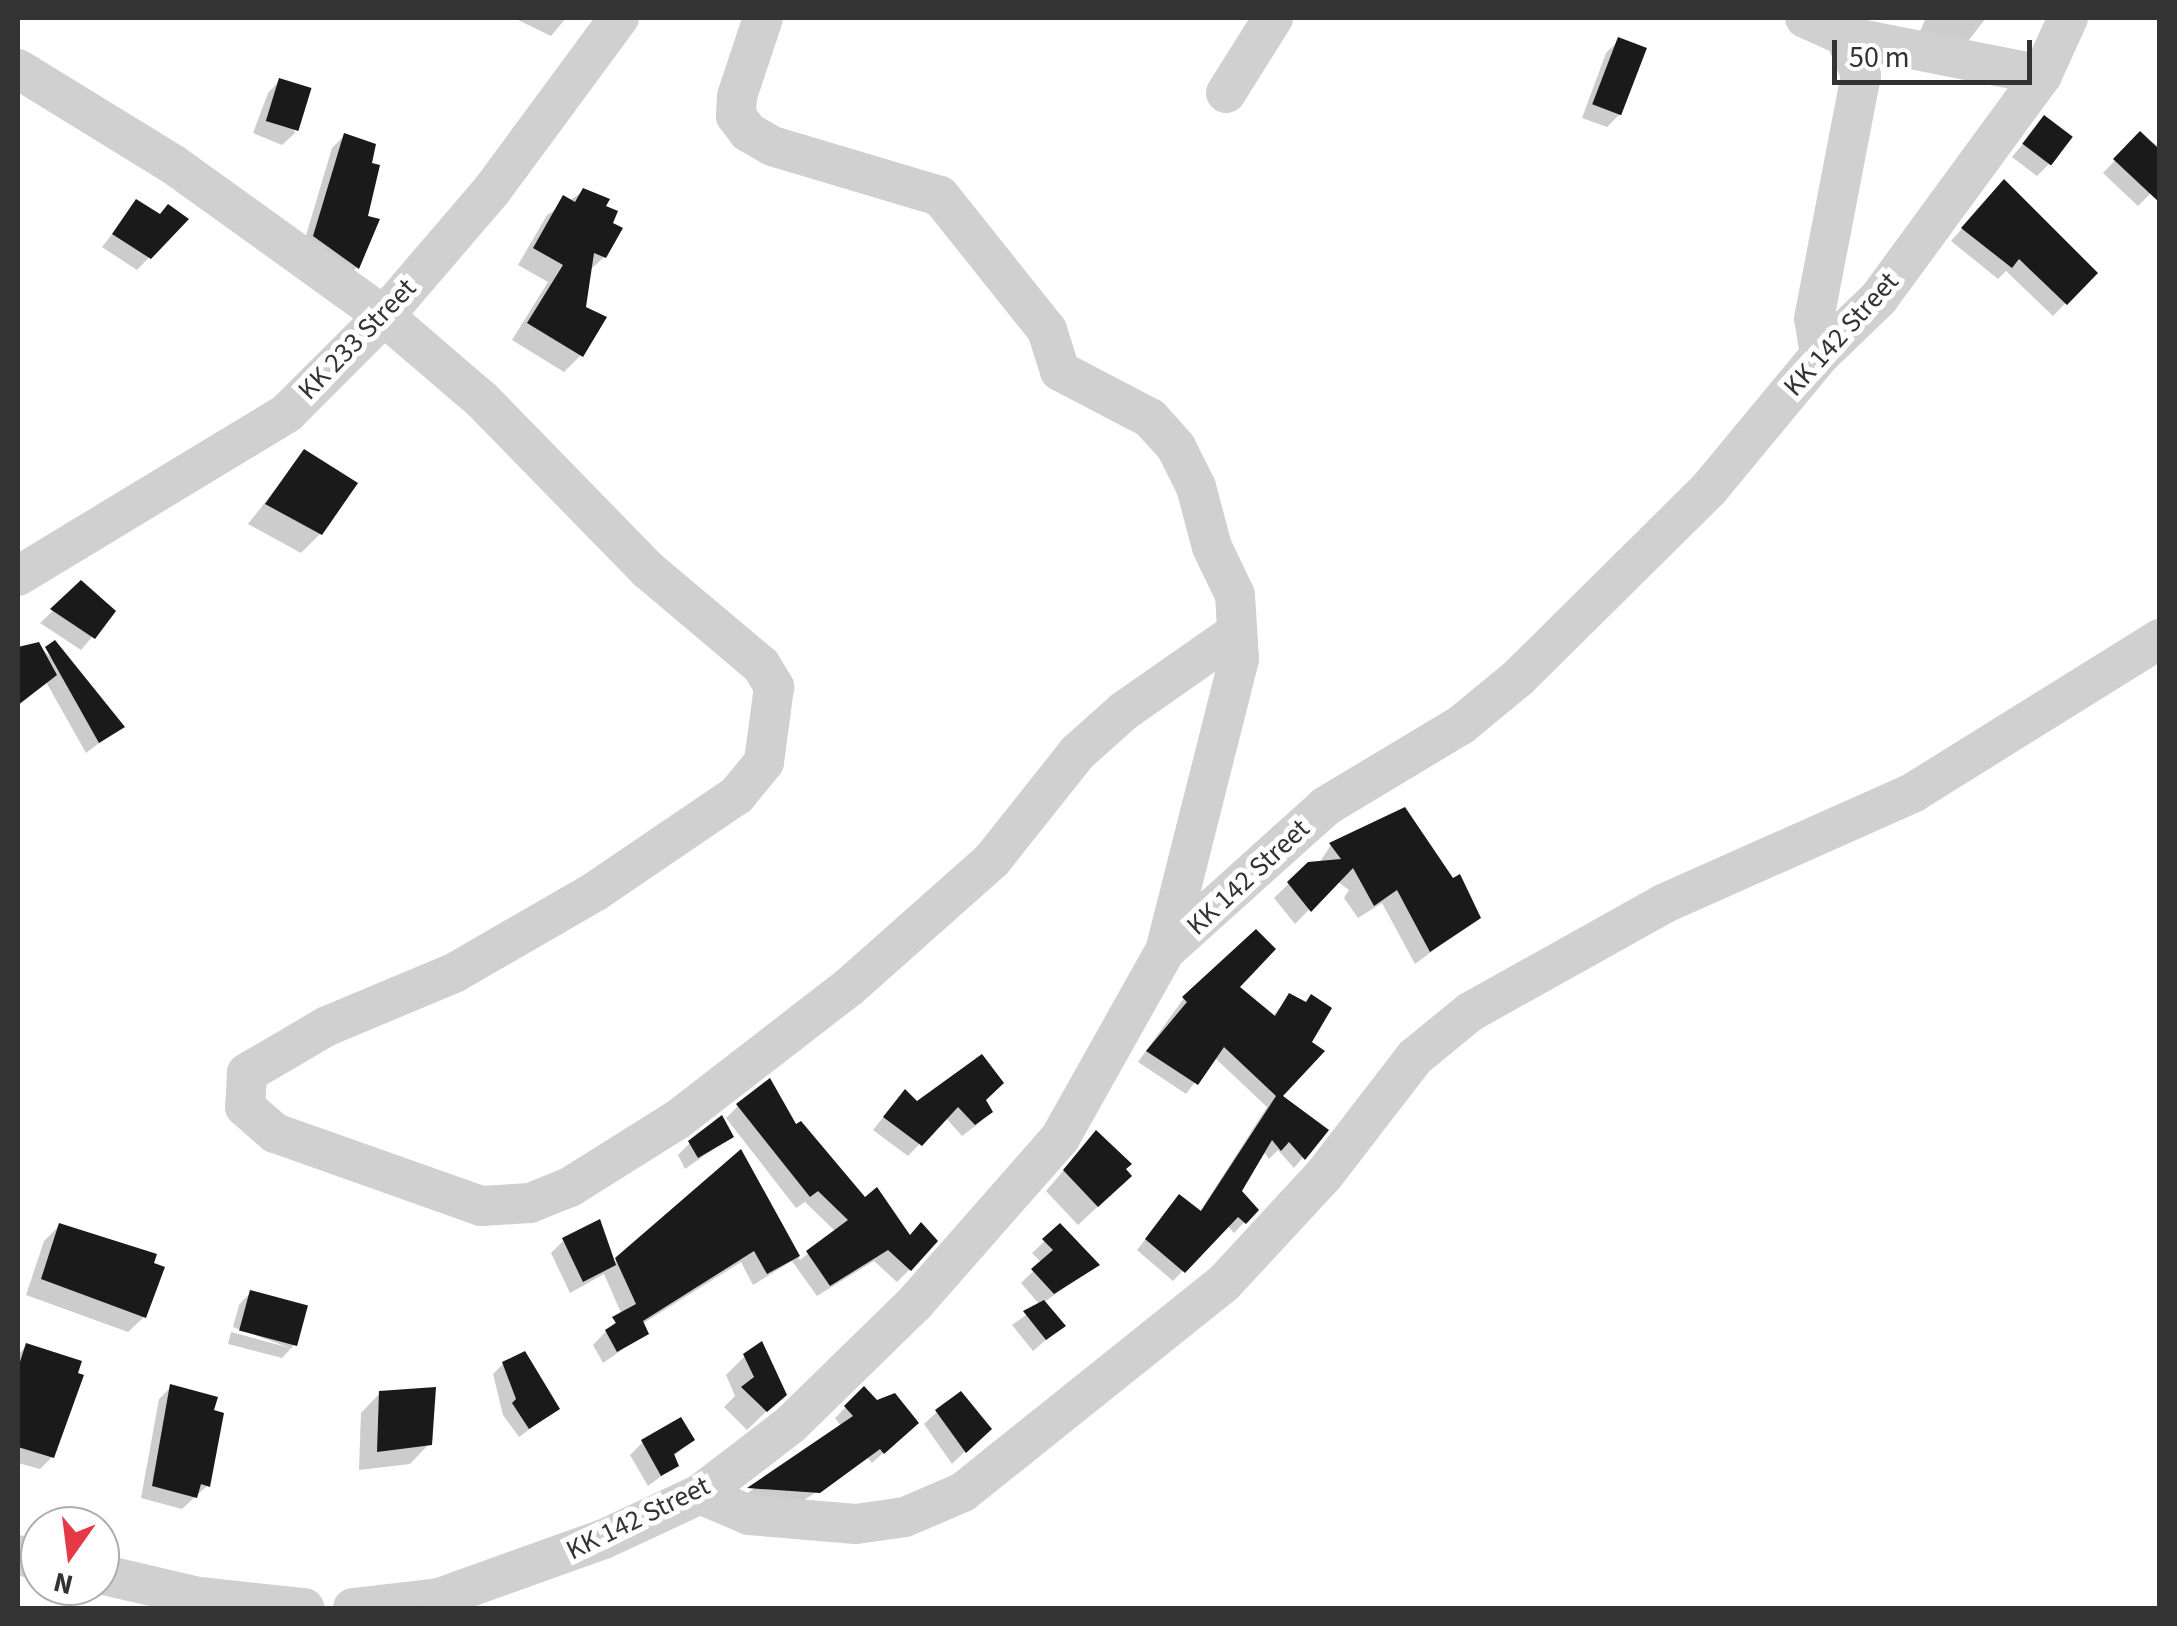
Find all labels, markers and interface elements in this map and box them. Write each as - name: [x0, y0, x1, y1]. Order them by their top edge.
- scale bar: [1837, 20, 2037, 82]
- text: 50 m: [1849, 36, 1910, 79]
- street label: KK 142 Street: [1776, 265, 1906, 403]
- street label: KK 233 Street: [291, 271, 423, 407]
- street label: KK 142 Street: [1180, 812, 1316, 942]
- street label: KK 142 Street: [561, 1469, 715, 1567]
- north arrow: [20, 1506, 120, 1606]
- text: N: [49, 1562, 77, 1605]

